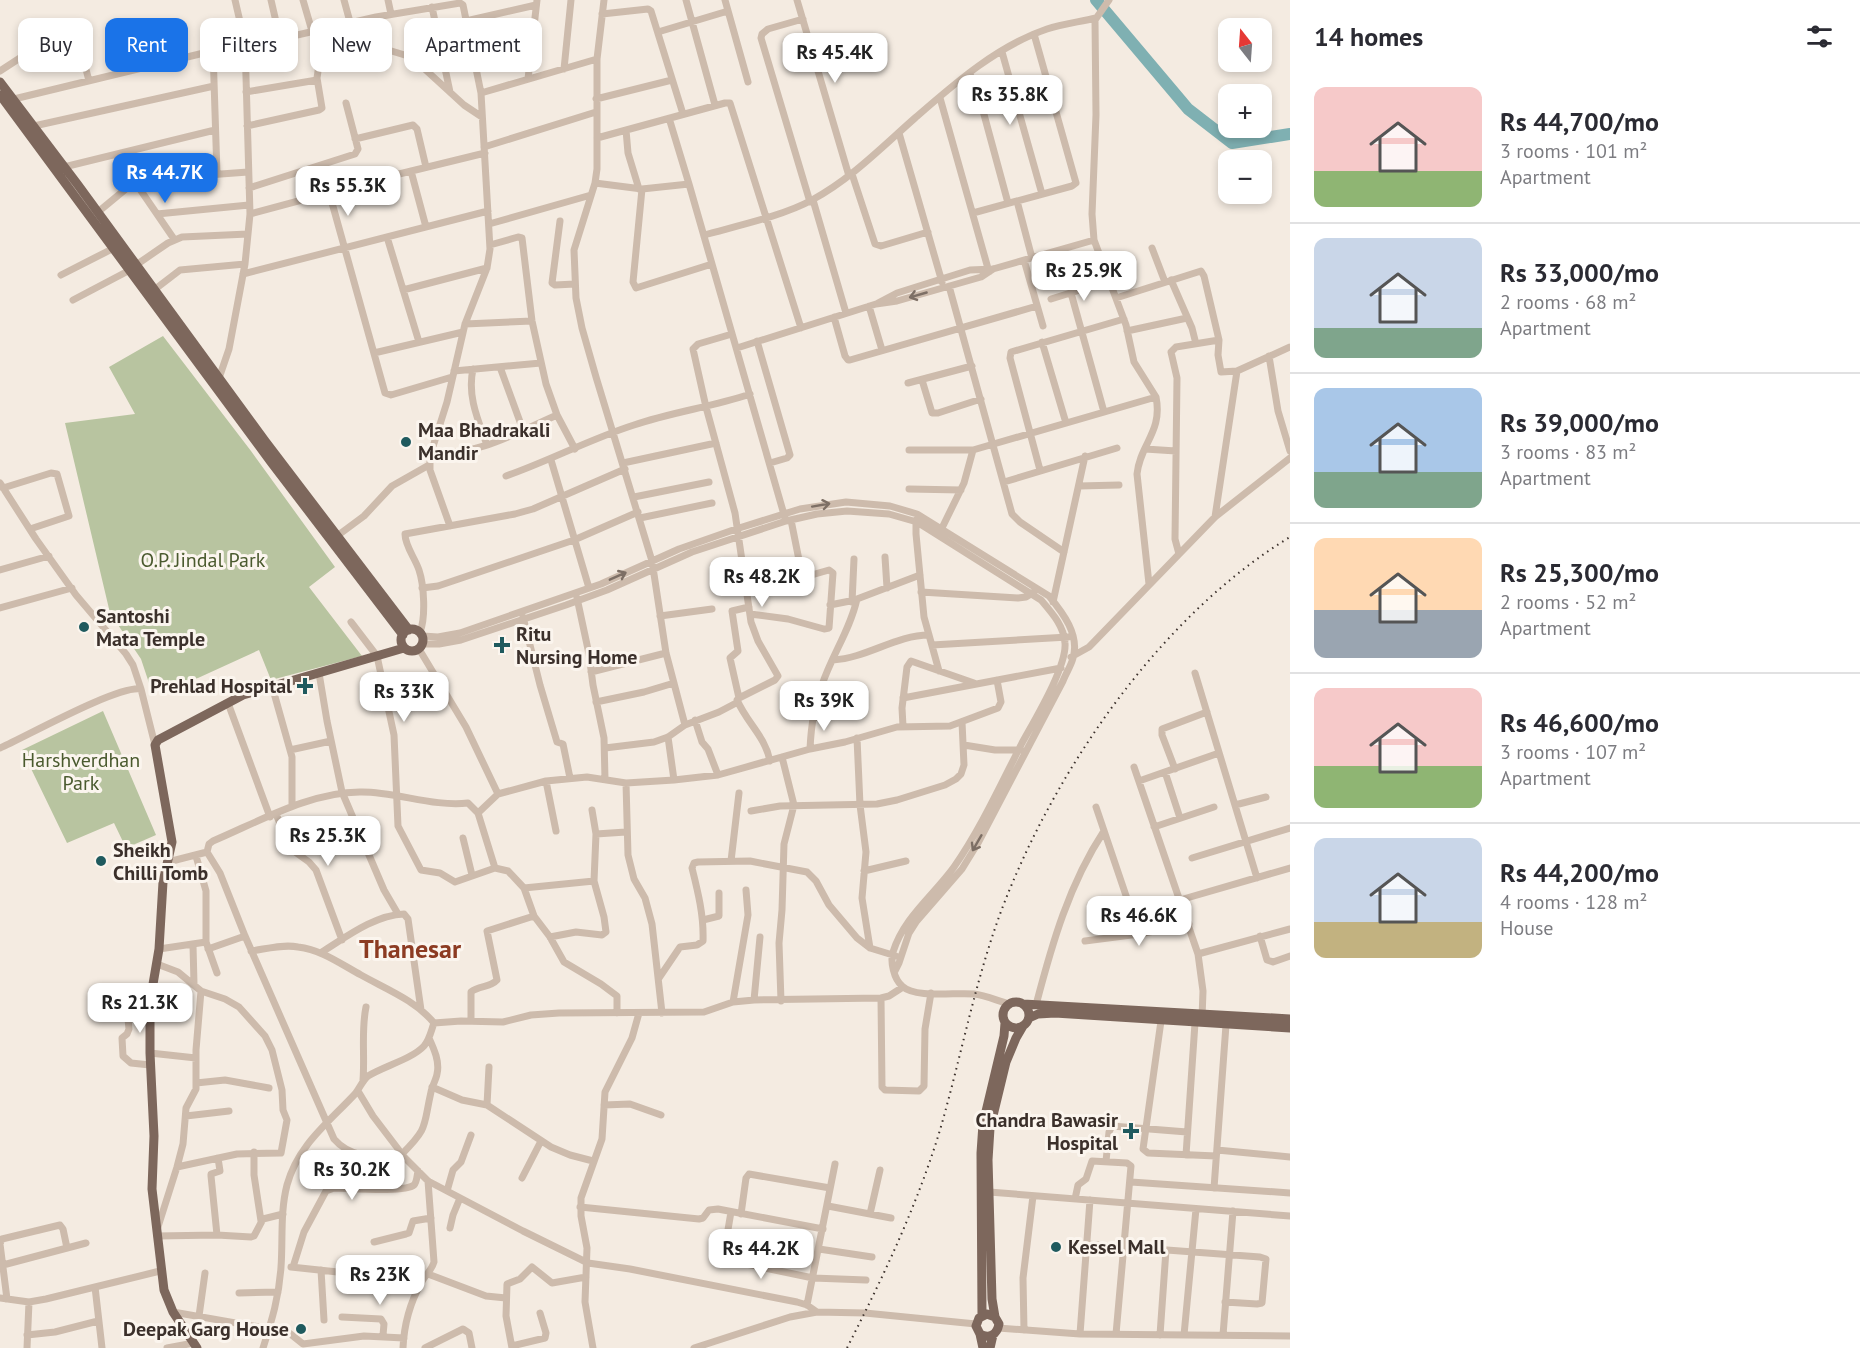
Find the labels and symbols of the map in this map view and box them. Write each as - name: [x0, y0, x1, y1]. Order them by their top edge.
- north arrow: [1218, 18, 1272, 72]
- pin: Rs 45.4K: [773, 33, 897, 84]
- pin: Rs 35.8K: [948, 75, 1072, 126]
- pin: Rs 44.7K: [103, 153, 227, 204]
- pin: Rs 55.3K: [286, 166, 410, 217]
- pin: Rs 25.9K: [1022, 251, 1146, 302]
- one-way arrow: [909, 290, 928, 301]
- place label: Maa Bhadrakali Mandir: [418, 417, 550, 466]
- marker: Maa Bhadrakali Mandir: [399, 435, 413, 449]
- one-way arrow: [811, 499, 830, 510]
- park label: O.P. Jindal Park: [141, 547, 266, 573]
- pin: Rs 48.2K: [700, 557, 824, 608]
- one-way arrow: [608, 570, 626, 582]
- place label: Santoshi Mata Temple: [96, 603, 205, 652]
- marker: Santoshi Mata Temple: [77, 620, 91, 634]
- place label: Ritu Nursing Home: [516, 621, 637, 670]
- marker: Ritu Nursing Home: [493, 636, 511, 654]
- pin: Rs 33K: [355, 672, 453, 723]
- place label: Prehlad Hospital: [150, 673, 292, 699]
- marker: Prehlad Hospital: [296, 677, 314, 695]
- pin: Rs 39K: [775, 681, 873, 732]
- park label: Harshverdhan Park: [22, 747, 140, 796]
- pin: Rs 25.3K: [266, 816, 390, 867]
- one-way arrow: [971, 834, 983, 851]
- place label: Sheikh Chilli Tomb: [113, 837, 209, 886]
- marker: Sheikh Chilli Tomb: [94, 854, 108, 868]
- pin: Rs 46.6K: [1077, 896, 1201, 947]
- district label: Thanesar: [359, 932, 462, 965]
- pin: Rs 21.3K: [78, 983, 202, 1034]
- place label: Chandra Bawasir Hospital: [975, 1107, 1118, 1156]
- marker: Chandra Bawasir Hospital: [1122, 1122, 1140, 1140]
- pin: Rs 30.2K: [290, 1150, 414, 1201]
- pin: Rs 44.2K: [699, 1229, 823, 1280]
- place label: Kessel Mall: [1068, 1234, 1165, 1260]
- marker: Kessel Mall: [1049, 1240, 1063, 1254]
- pin: Rs 23K: [331, 1255, 429, 1306]
- place label: Deepak Garg House: [123, 1316, 289, 1342]
- marker: Deepak Garg House: [294, 1322, 308, 1336]

